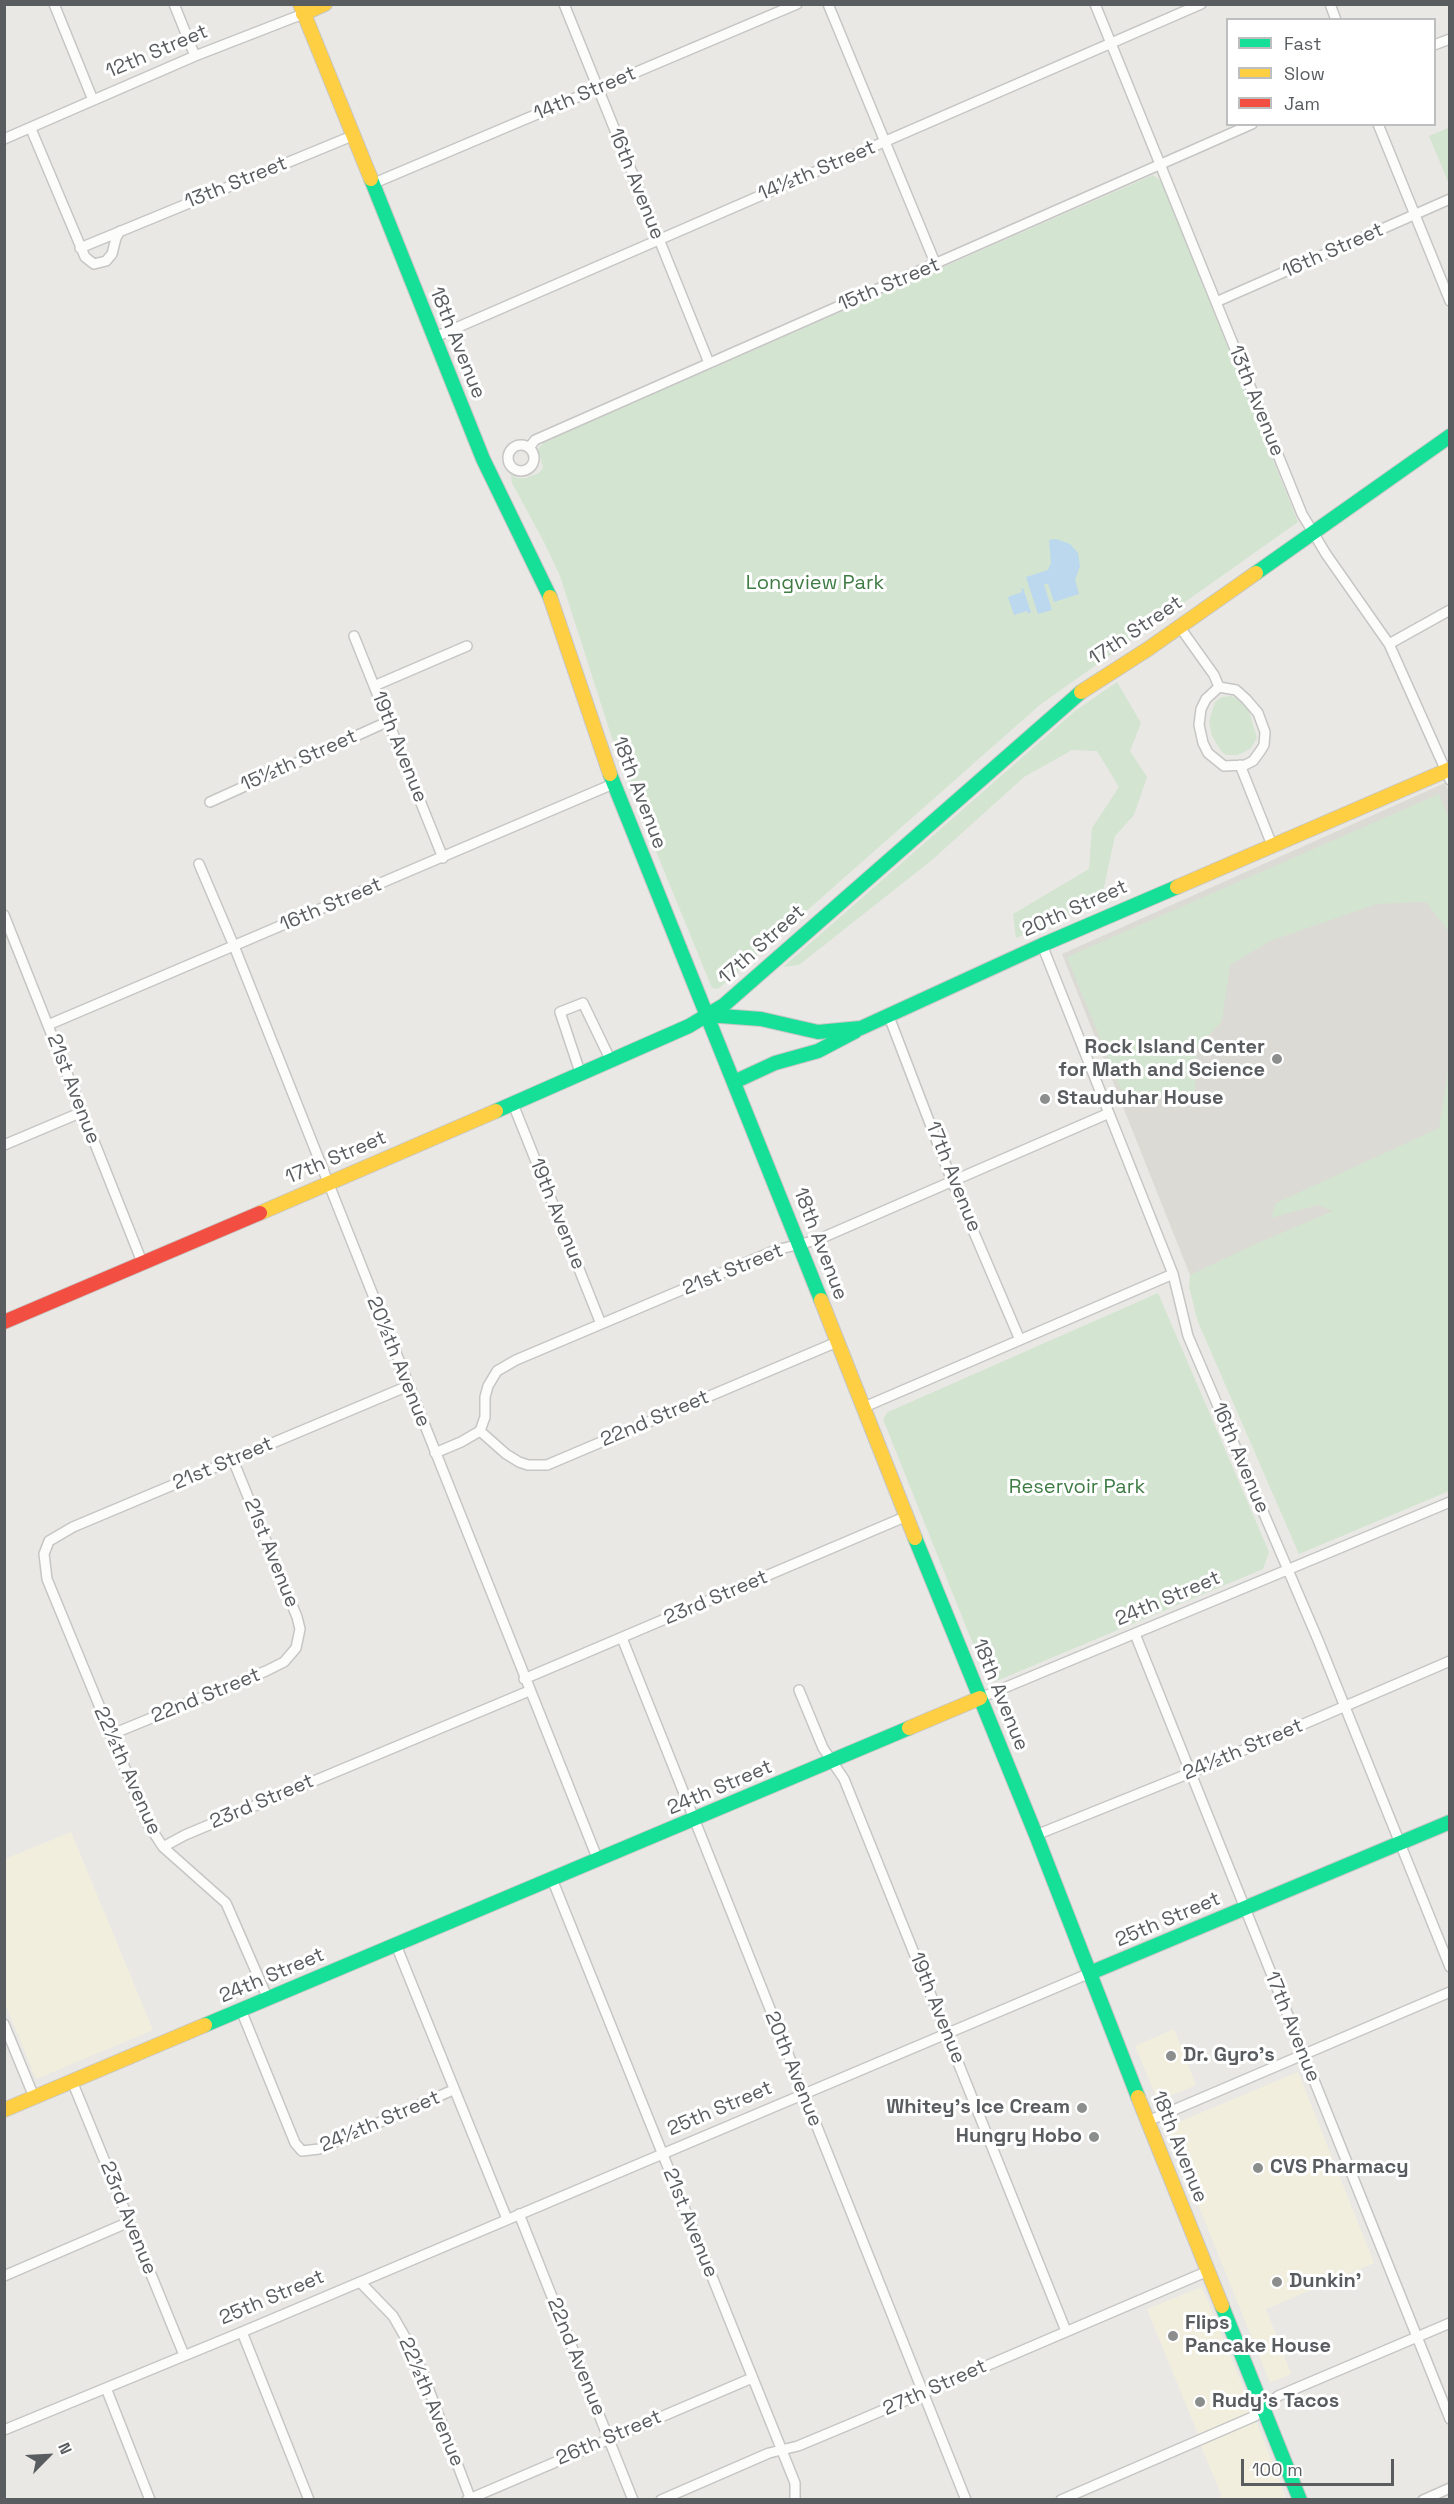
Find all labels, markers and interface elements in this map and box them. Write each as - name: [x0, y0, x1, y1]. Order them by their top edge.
- legend: [1226, 18, 1436, 126]
- street label: 12th Street: [103, 20, 211, 84]
- text: Fast: [1284, 32, 1321, 55]
- street label: 14th Street: [530, 62, 640, 126]
- text: Slow: [1284, 62, 1325, 85]
- text: Jam: [1284, 92, 1320, 115]
- street label: 16th Avenue: [603, 125, 669, 243]
- street label: 14½th Street: [755, 136, 879, 206]
- street label: 13th Street: [181, 152, 291, 214]
- street label: 16th Street: [1279, 218, 1387, 284]
- street label: 15th Street: [835, 253, 943, 317]
- street label: 18th Avenue: [424, 284, 490, 402]
- street label: 13th Avenue: [1223, 342, 1289, 460]
- park label: Longview Park: [746, 572, 884, 596]
- street label: 17th Street: [1085, 591, 1187, 671]
- street label: 19th Avenue: [366, 688, 432, 806]
- street label: 15½th Street: [237, 725, 361, 797]
- street label: 18th Avenue: [607, 734, 671, 852]
- street label: 16th Street: [276, 873, 386, 937]
- street label: 20th Street: [1019, 875, 1131, 943]
- street label: 17th Street: [714, 900, 810, 990]
- street label: 21st Avenue: [41, 1031, 105, 1147]
- place label: Rock Island Center for Math and Science: [1058, 1036, 1265, 1083]
- marker: Rock Island Center for Math and Science: [1270, 1052, 1284, 1066]
- place label: Stauduhar House: [1057, 1087, 1223, 1111]
- marker: Stauduhar House: [1038, 1092, 1052, 1106]
- street label: 17th Avenue: [920, 1118, 986, 1236]
- street label: 17th Street: [282, 1126, 390, 1190]
- street label: 19th Avenue: [524, 1155, 590, 1273]
- street label: 18th Avenue: [788, 1185, 852, 1303]
- street label: 21st Street: [679, 1239, 787, 1301]
- street label: 20½th Avenue: [361, 1293, 435, 1431]
- street label: 22nd Street: [597, 1385, 713, 1453]
- street label: 16th Avenue: [1206, 1399, 1274, 1517]
- street label: 21st Street: [169, 1432, 277, 1496]
- park label: Reservoir Park: [1009, 1476, 1145, 1500]
- street label: 21st Avenue: [238, 1495, 304, 1611]
- street label: 23rd Street: [661, 1565, 771, 1631]
- street label: 24th Street: [1112, 1566, 1224, 1632]
- street label: 18th Avenue: [967, 1636, 1033, 1754]
- street label: 22nd Street: [148, 1663, 264, 1729]
- street label: 22½th Avenue: [88, 1703, 166, 1839]
- street label: 24½th Street: [1179, 1714, 1307, 1786]
- street label: 24th Street: [664, 1755, 776, 1821]
- street label: 23rd Street: [207, 1769, 317, 1835]
- street label: 25th Street: [1112, 1887, 1224, 1953]
- street label: 24th Street: [216, 1943, 328, 2009]
- street label: 19th Avenue: [904, 1949, 970, 2067]
- street label: 17th Avenue: [1259, 1968, 1325, 2086]
- street label: 20th Avenue: [759, 2008, 827, 2130]
- place label: Dr. Gyro's: [1183, 2044, 1275, 2068]
- marker: Dr. Gyro's: [1164, 2049, 1178, 2063]
- street label: 25th Street: [664, 2076, 776, 2142]
- street label: 24½th Street: [316, 2086, 444, 2158]
- street label: 18th Avenue: [1146, 2088, 1212, 2206]
- place label: Whitey's Ice Cream: [886, 2096, 1070, 2120]
- marker: Whitey's Ice Cream: [1075, 2101, 1089, 2115]
- place label: Hungry Hobo: [956, 2125, 1082, 2149]
- marker: Hungry Hobo: [1087, 2130, 1101, 2144]
- place label: CVS Pharmacy: [1270, 2156, 1408, 2180]
- street label: 23rd Avenue: [94, 2158, 162, 2278]
- marker: CVS Pharmacy: [1251, 2161, 1265, 2175]
- street label: 21st Avenue: [657, 2165, 723, 2281]
- street label: 25th Street: [216, 2265, 328, 2331]
- place label: Dunkin': [1289, 2270, 1361, 2294]
- marker: Dunkin': [1270, 2275, 1284, 2289]
- street label: 22nd Avenue: [541, 2295, 611, 2419]
- place label: Flips Pancake House: [1185, 2312, 1331, 2359]
- marker: Flips Pancake House: [1166, 2329, 1180, 2343]
- street label: 22½th Avenue: [393, 2334, 469, 2470]
- street label: 27th Street: [879, 2354, 991, 2422]
- place label: Rudy's Tacos: [1212, 2390, 1339, 2414]
- marker: Rudy's Tacos: [1193, 2395, 1207, 2409]
- street label: 26th Street: [553, 2405, 665, 2471]
- north arrow: [18, 2426, 78, 2486]
- text: N: [53, 2439, 77, 2458]
- scale bar: [1244, 2447, 1397, 2485]
- text: 100 m: [1252, 2458, 1303, 2481]

